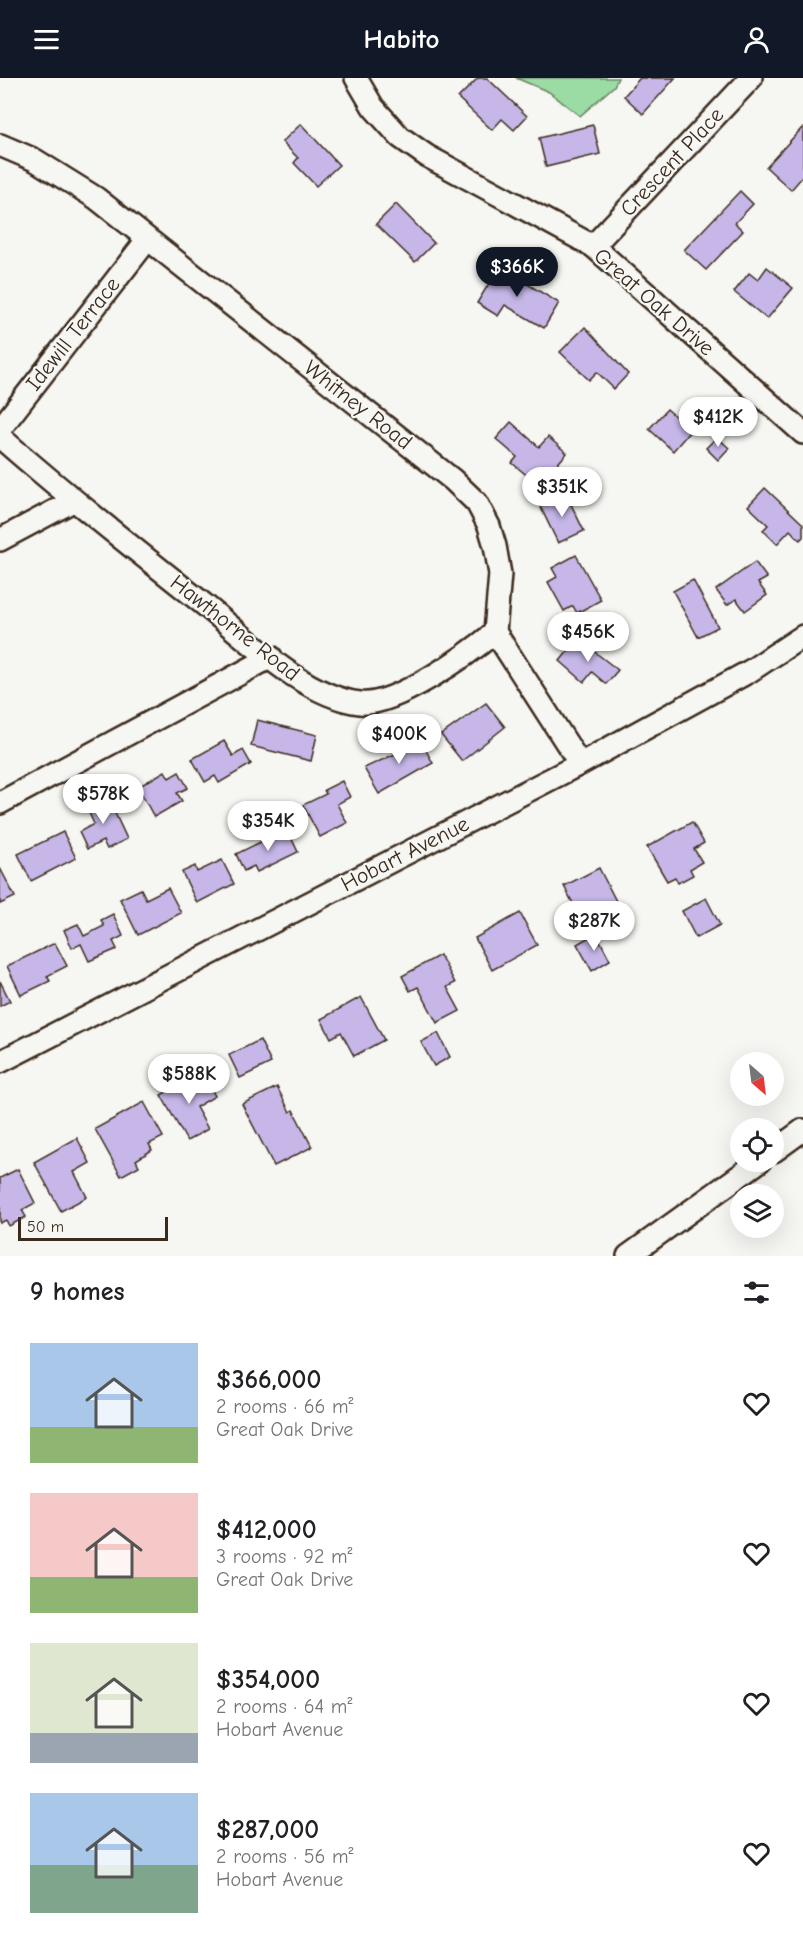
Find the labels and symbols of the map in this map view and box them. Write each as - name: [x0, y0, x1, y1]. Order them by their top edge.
- street label: Crescent Place: [615, 102, 729, 222]
- street label: Great Oak Drive: [589, 243, 719, 361]
- pin: $366K: [475, 247, 559, 298]
- street label: Idewill Terrace: [21, 272, 125, 396]
- street label: Whitney Road: [299, 355, 417, 455]
- pin: $412K: [676, 397, 760, 448]
- pin: $351K: [520, 467, 604, 518]
- street label: Hawthorne Road: [165, 569, 305, 687]
- pin: $456K: [546, 612, 630, 663]
- pin: $400K: [357, 714, 441, 765]
- pin: $578K: [61, 774, 145, 825]
- pin: $354K: [226, 801, 310, 852]
- street label: Hobart Avenue: [337, 811, 473, 897]
- pin: $287K: [552, 901, 636, 952]
- north arrow: [730, 1052, 784, 1106]
- pin: $588K: [147, 1054, 231, 1105]
- scale bar: [18, 1214, 168, 1242]

